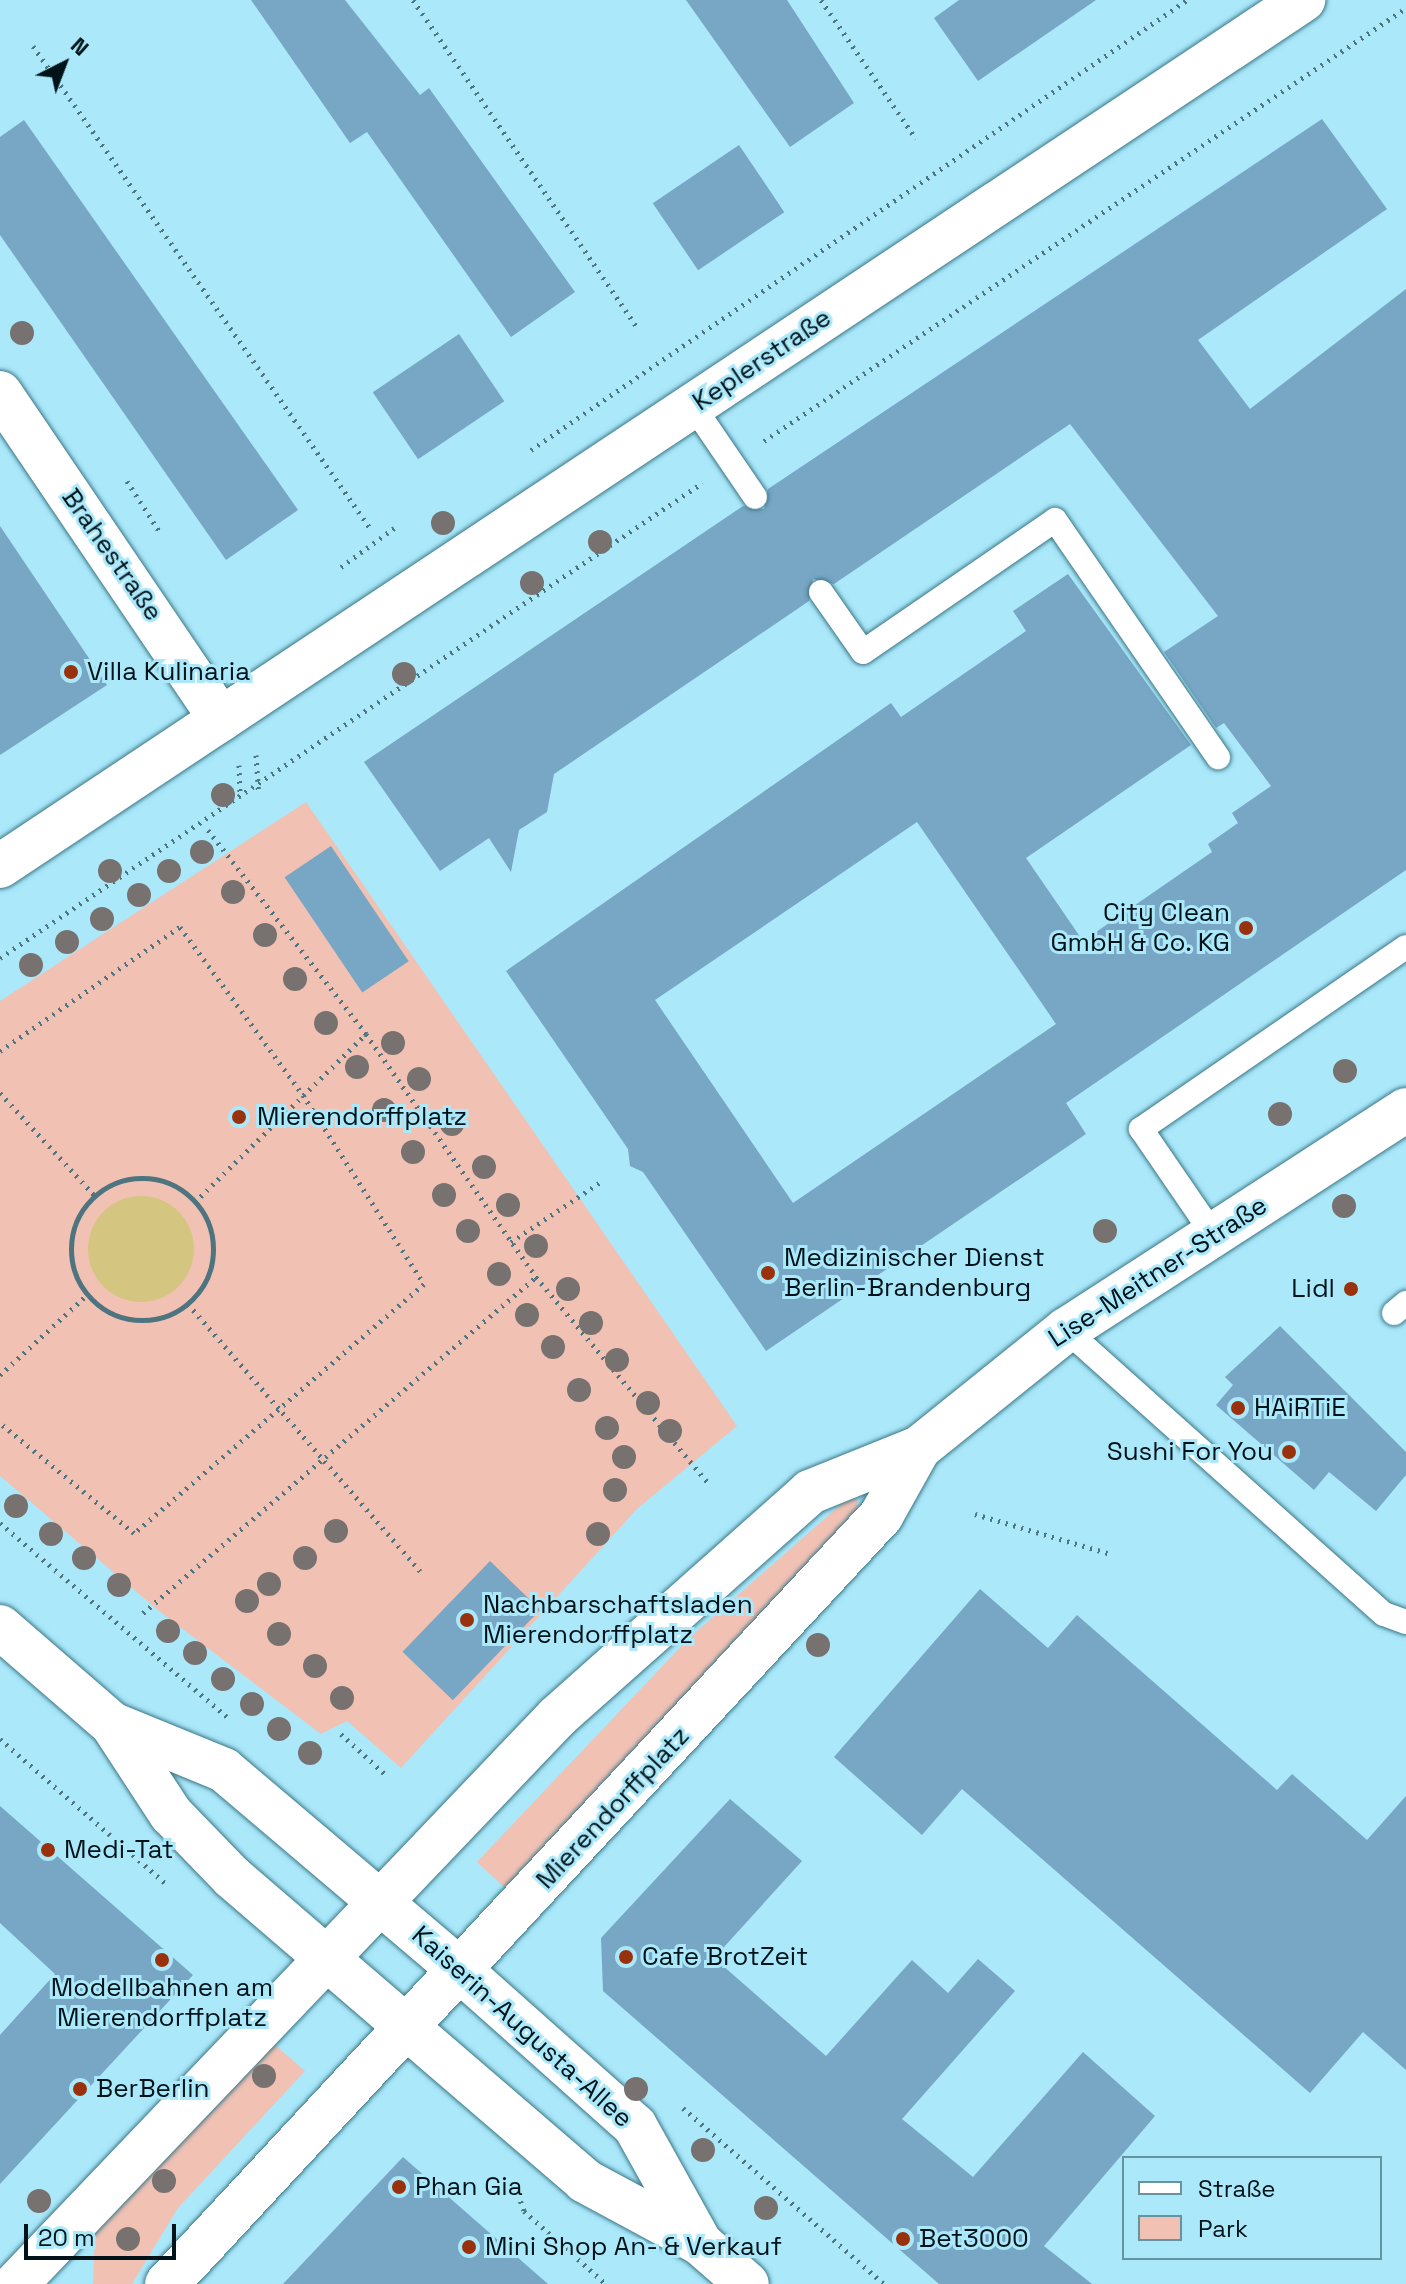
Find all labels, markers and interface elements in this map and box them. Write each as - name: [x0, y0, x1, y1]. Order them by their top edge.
- north arrow: [24, 24, 104, 104]
- text: N: [65, 31, 95, 62]
- street label: Keplerstraße: [687, 302, 837, 418]
- street label: Brahestraße: [55, 483, 169, 627]
- place label: Villa Kulinaria: [87, 656, 250, 688]
- marker: Villa Kulinaria: [62, 663, 80, 681]
- place label: City Clean GmbH & Co. KG: [1050, 897, 1230, 958]
- marker: City Clean GmbH & Co. KG: [1237, 919, 1255, 937]
- place label: Mierendorffplatz: [257, 1101, 467, 1133]
- marker: Mierendorffplatz: [228, 1106, 250, 1128]
- street label: Lise-Meitner-Straße: [1043, 1190, 1273, 1354]
- place label: Medizinischer Dienst Berlin-Brandenburg: [784, 1242, 1045, 1304]
- marker: Medizinischer Dienst Berlin-Brandenburg: [759, 1264, 777, 1282]
- place label: Lidl: [1291, 1273, 1335, 1305]
- marker: Lidl: [1342, 1280, 1360, 1298]
- place label: HAiRTiE: [1254, 1392, 1346, 1424]
- marker: HAiRTiE: [1229, 1399, 1247, 1417]
- place label: Sushi For You: [1106, 1436, 1273, 1468]
- marker: Sushi For You: [1280, 1443, 1298, 1461]
- place label: Nachbarschaftsladen Mierendorffplatz: [483, 1589, 753, 1650]
- marker: Nachbarschaftsladen Mierendorffplatz: [458, 1611, 476, 1629]
- street label: Mierendorffplatz: [530, 1721, 696, 1895]
- place label: Medi-Tat: [64, 1834, 174, 1866]
- marker: Medi-Tat: [39, 1841, 57, 1859]
- street label: Kaiserin-Augusta-Allee: [405, 1920, 639, 2134]
- place label: Cafe BrotZeit: [642, 1941, 808, 1973]
- marker: Cafe BrotZeit: [617, 1948, 635, 1966]
- marker: Modellbahnen am Mierendorffplatz: [153, 1951, 171, 1969]
- place label: Modellbahnen am Mierendorffplatz: [51, 1972, 273, 2034]
- place label: BerBerlin: [96, 2073, 209, 2105]
- marker: BerBerlin: [71, 2080, 89, 2098]
- legend: [1122, 2156, 1382, 2260]
- place label: Phan Gia: [415, 2171, 523, 2203]
- text: Straße: [1198, 2173, 1275, 2204]
- marker: Phan Gia: [390, 2178, 408, 2196]
- scale bar: [28, 2208, 180, 2258]
- text: Park: [1198, 2213, 1248, 2244]
- text: 20 m: [38, 2222, 95, 2253]
- place label: Bet3000: [919, 2223, 1029, 2255]
- marker: Bet3000: [894, 2230, 912, 2248]
- place label: Mini Shop An- & Verkauf: [485, 2231, 783, 2263]
- marker: Mini Shop An- & Verkauf: [460, 2238, 478, 2256]

